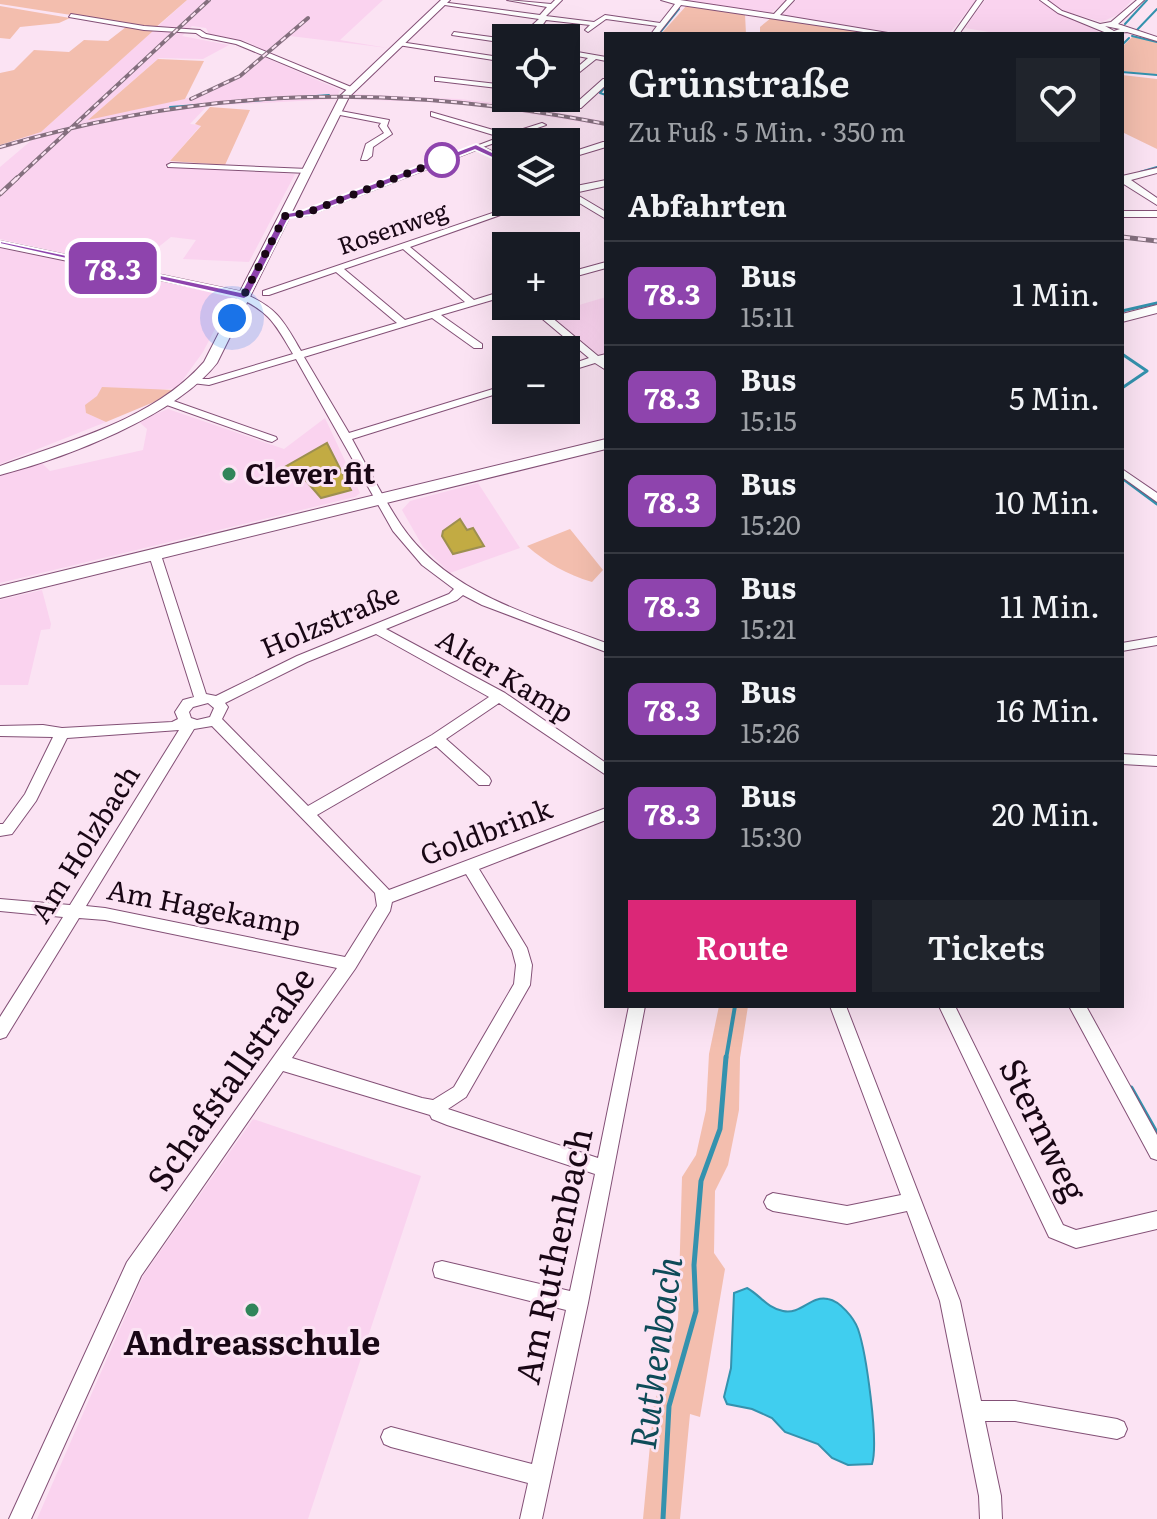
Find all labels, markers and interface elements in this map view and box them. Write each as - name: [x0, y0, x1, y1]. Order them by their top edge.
- map controls: [492, 24, 580, 424]
- button: locate: [492, 24, 580, 112]
- text: Grünstraße: [628, 52, 850, 109]
- button: heart: [1016, 58, 1100, 142]
- text: Zu Fuß · 5 Min. · 350 m: [628, 111, 906, 150]
- button: layers: [492, 128, 580, 216]
- unlabelled marker: [425, 143, 459, 177]
- text: Abfahrten: [628, 182, 787, 226]
- street label: Rosenweg: [332, 191, 453, 262]
- button: +: [492, 232, 580, 320]
- line badge: 78.3: [57, 242, 169, 294]
- text: 78.3: [85, 247, 141, 289]
- text: Bus: [740, 252, 796, 296]
- text: 1 Min.: [1012, 271, 1100, 315]
- text: 78.3: [644, 272, 700, 314]
- text: 15:11: [740, 296, 794, 335]
- your location: [212, 298, 252, 338]
- button: −: [492, 336, 580, 424]
- text: Bus: [740, 356, 796, 400]
- text: 5 Min.: [1009, 375, 1100, 419]
- text: 78.3: [644, 376, 700, 418]
- text: 15:15: [740, 400, 797, 439]
- place label: Clever fit: [245, 451, 376, 493]
- text: Bus: [740, 460, 796, 504]
- marker: Clever fit: [220, 465, 238, 483]
- text: 10 Min.: [995, 479, 1100, 523]
- text: 78.3: [644, 480, 700, 522]
- text: 15:20: [740, 504, 801, 543]
- text: Bus: [740, 564, 796, 608]
- street label: Holzstraße: [253, 571, 405, 667]
- text: 11 Min.: [1000, 583, 1100, 627]
- text: 78.3: [644, 584, 700, 626]
- text: 15:21: [740, 608, 796, 647]
- street label: Alter Kamp: [429, 617, 583, 732]
- text: Bus: [740, 668, 796, 712]
- text: 16 Min.: [996, 687, 1100, 731]
- text: 78.3: [644, 688, 700, 730]
- text: 15:26: [740, 712, 800, 751]
- street label: Am Holzbach: [18, 756, 149, 930]
- text: Bus: [740, 772, 796, 816]
- street label: Goldbrink: [413, 785, 558, 874]
- text: 20 Min.: [992, 791, 1100, 835]
- text: 78.3: [644, 792, 700, 834]
- text: 15:30: [740, 816, 802, 855]
- street label: Am Hagekamp: [104, 867, 305, 945]
- button: Route: [628, 900, 856, 992]
- button: Tickets: [872, 900, 1100, 992]
- street label: Schafstallstraße: [133, 955, 325, 1199]
- street label: Sternweg: [990, 1049, 1102, 1209]
- street label: Am Ruthenbach: [500, 1123, 603, 1388]
- water label: Ruthenbach: [614, 1253, 693, 1453]
- marker: Andreasschule: [243, 1301, 261, 1319]
- place label: Andreasschule: [123, 1315, 381, 1365]

